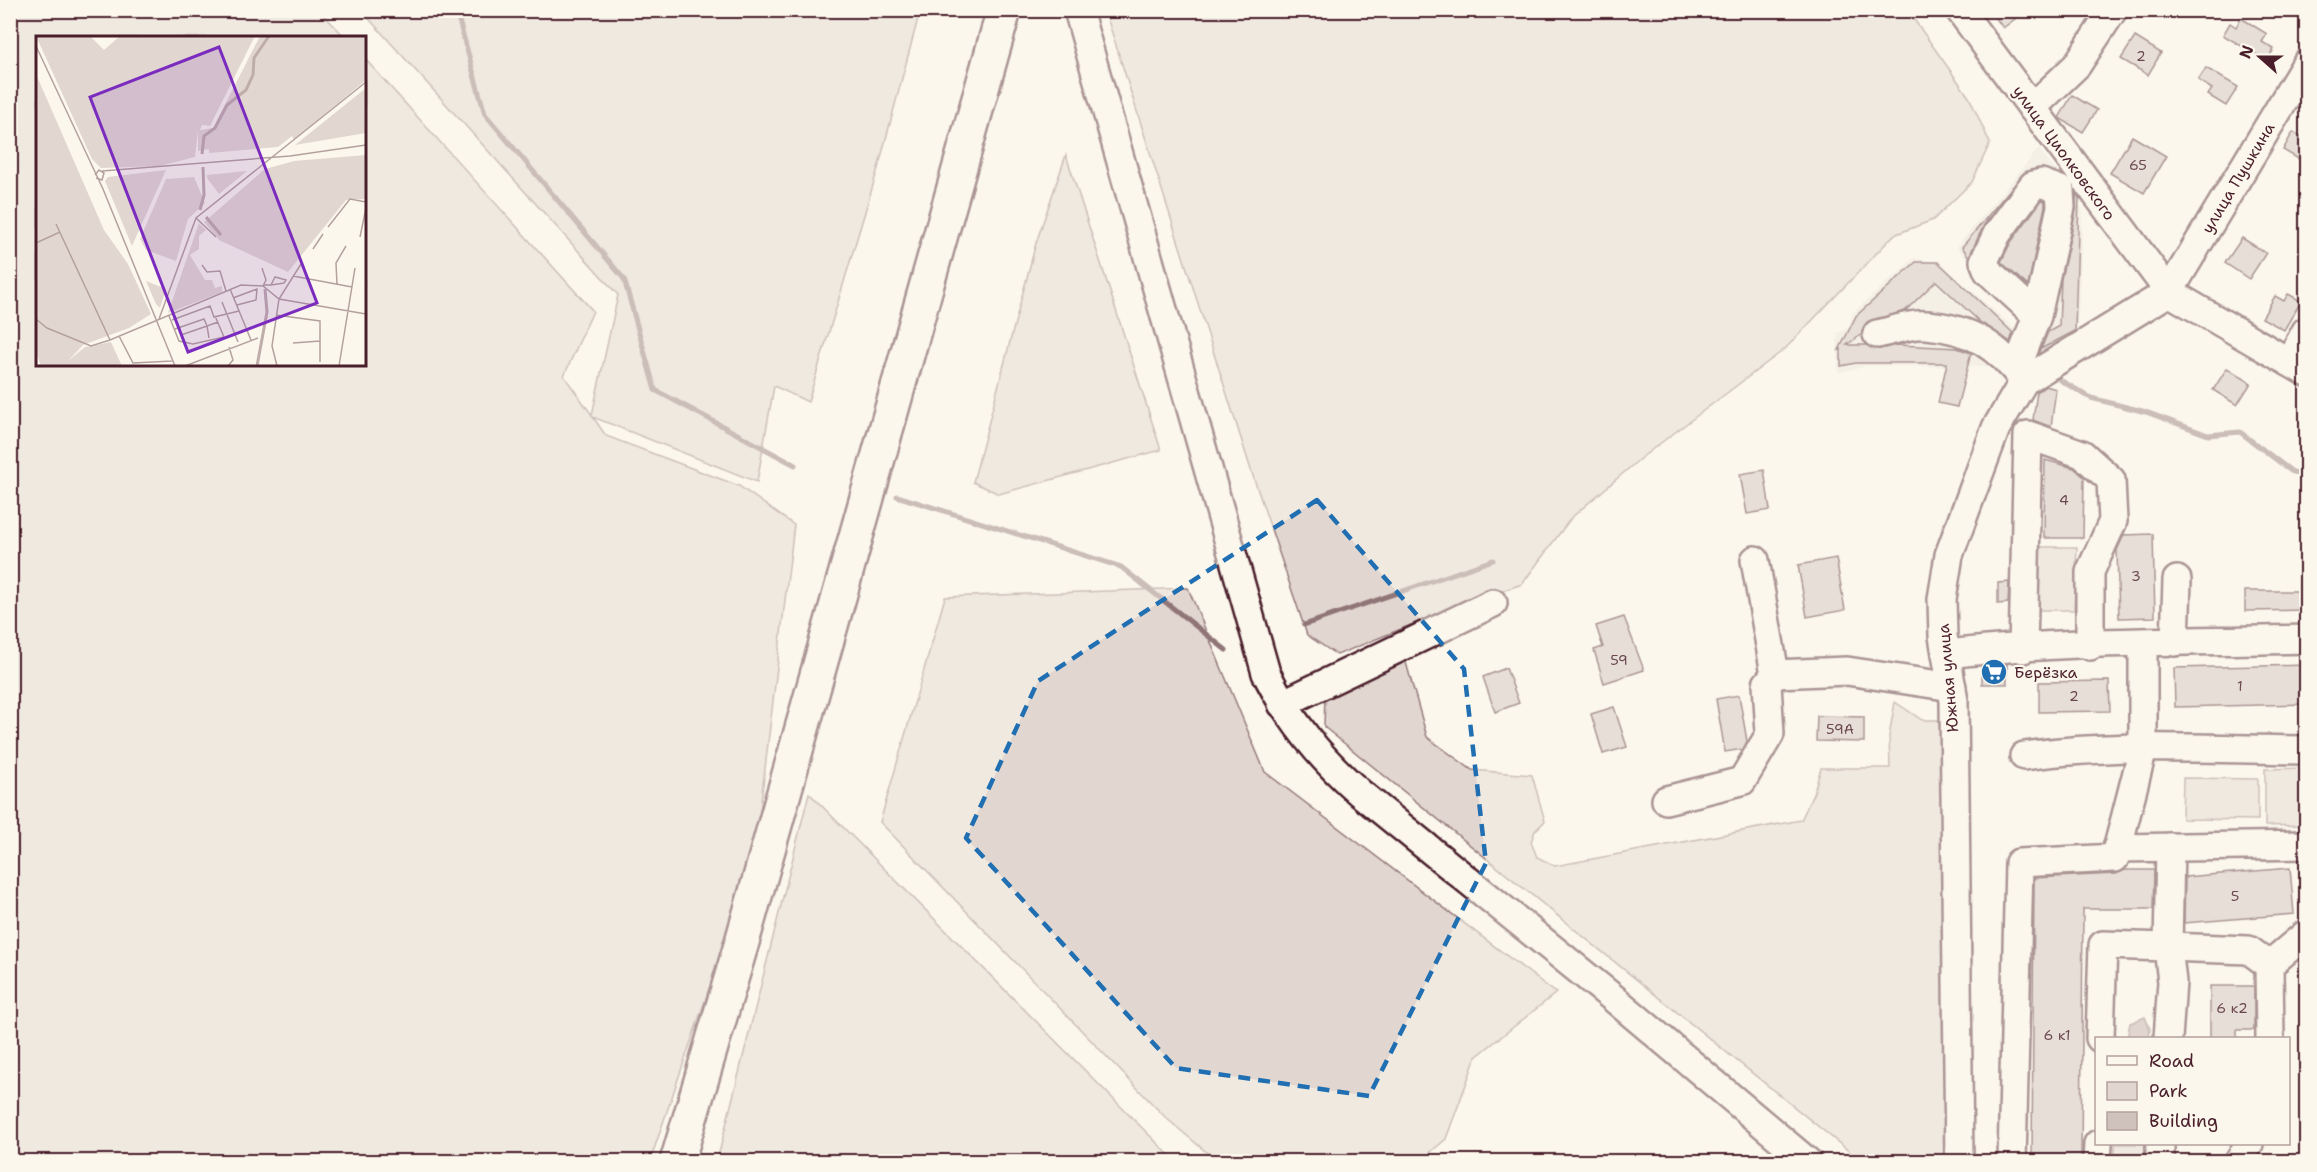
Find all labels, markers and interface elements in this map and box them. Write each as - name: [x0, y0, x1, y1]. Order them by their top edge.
- north arrow: [2230, 27, 2290, 87]
- inset map: [36, 36, 366, 366]
- text: N: [2234, 42, 2259, 61]
- house number: 2: [2136, 47, 2146, 65]
- street label: улица Циолковского: [2008, 81, 2120, 225]
- street label: улица Пушкина: [2197, 119, 2279, 237]
- house number: 65: [2129, 156, 2147, 174]
- house number: 4: [2059, 491, 2069, 509]
- house number: 3: [2131, 567, 2141, 585]
- street label: Южная улица: [1933, 623, 1963, 733]
- house number: 59: [1610, 651, 1628, 669]
- supermarket icon: Берёзка: [1979, 657, 2009, 687]
- place label: Берёзка: [2014, 662, 2078, 683]
- house number: 1: [2237, 677, 2243, 695]
- house number: 2: [2069, 687, 2079, 705]
- house number: 59А: [1826, 720, 1854, 738]
- house number: 5: [2231, 887, 2239, 905]
- house number: 6 к2: [2216, 999, 2248, 1017]
- house number: 6 к1: [2043, 1026, 2071, 1044]
- legend: [2095, 1037, 2290, 1145]
- text: Road: [2149, 1049, 2194, 1073]
- text: Park: [2149, 1079, 2188, 1103]
- text: Building: [2149, 1109, 2218, 1133]

